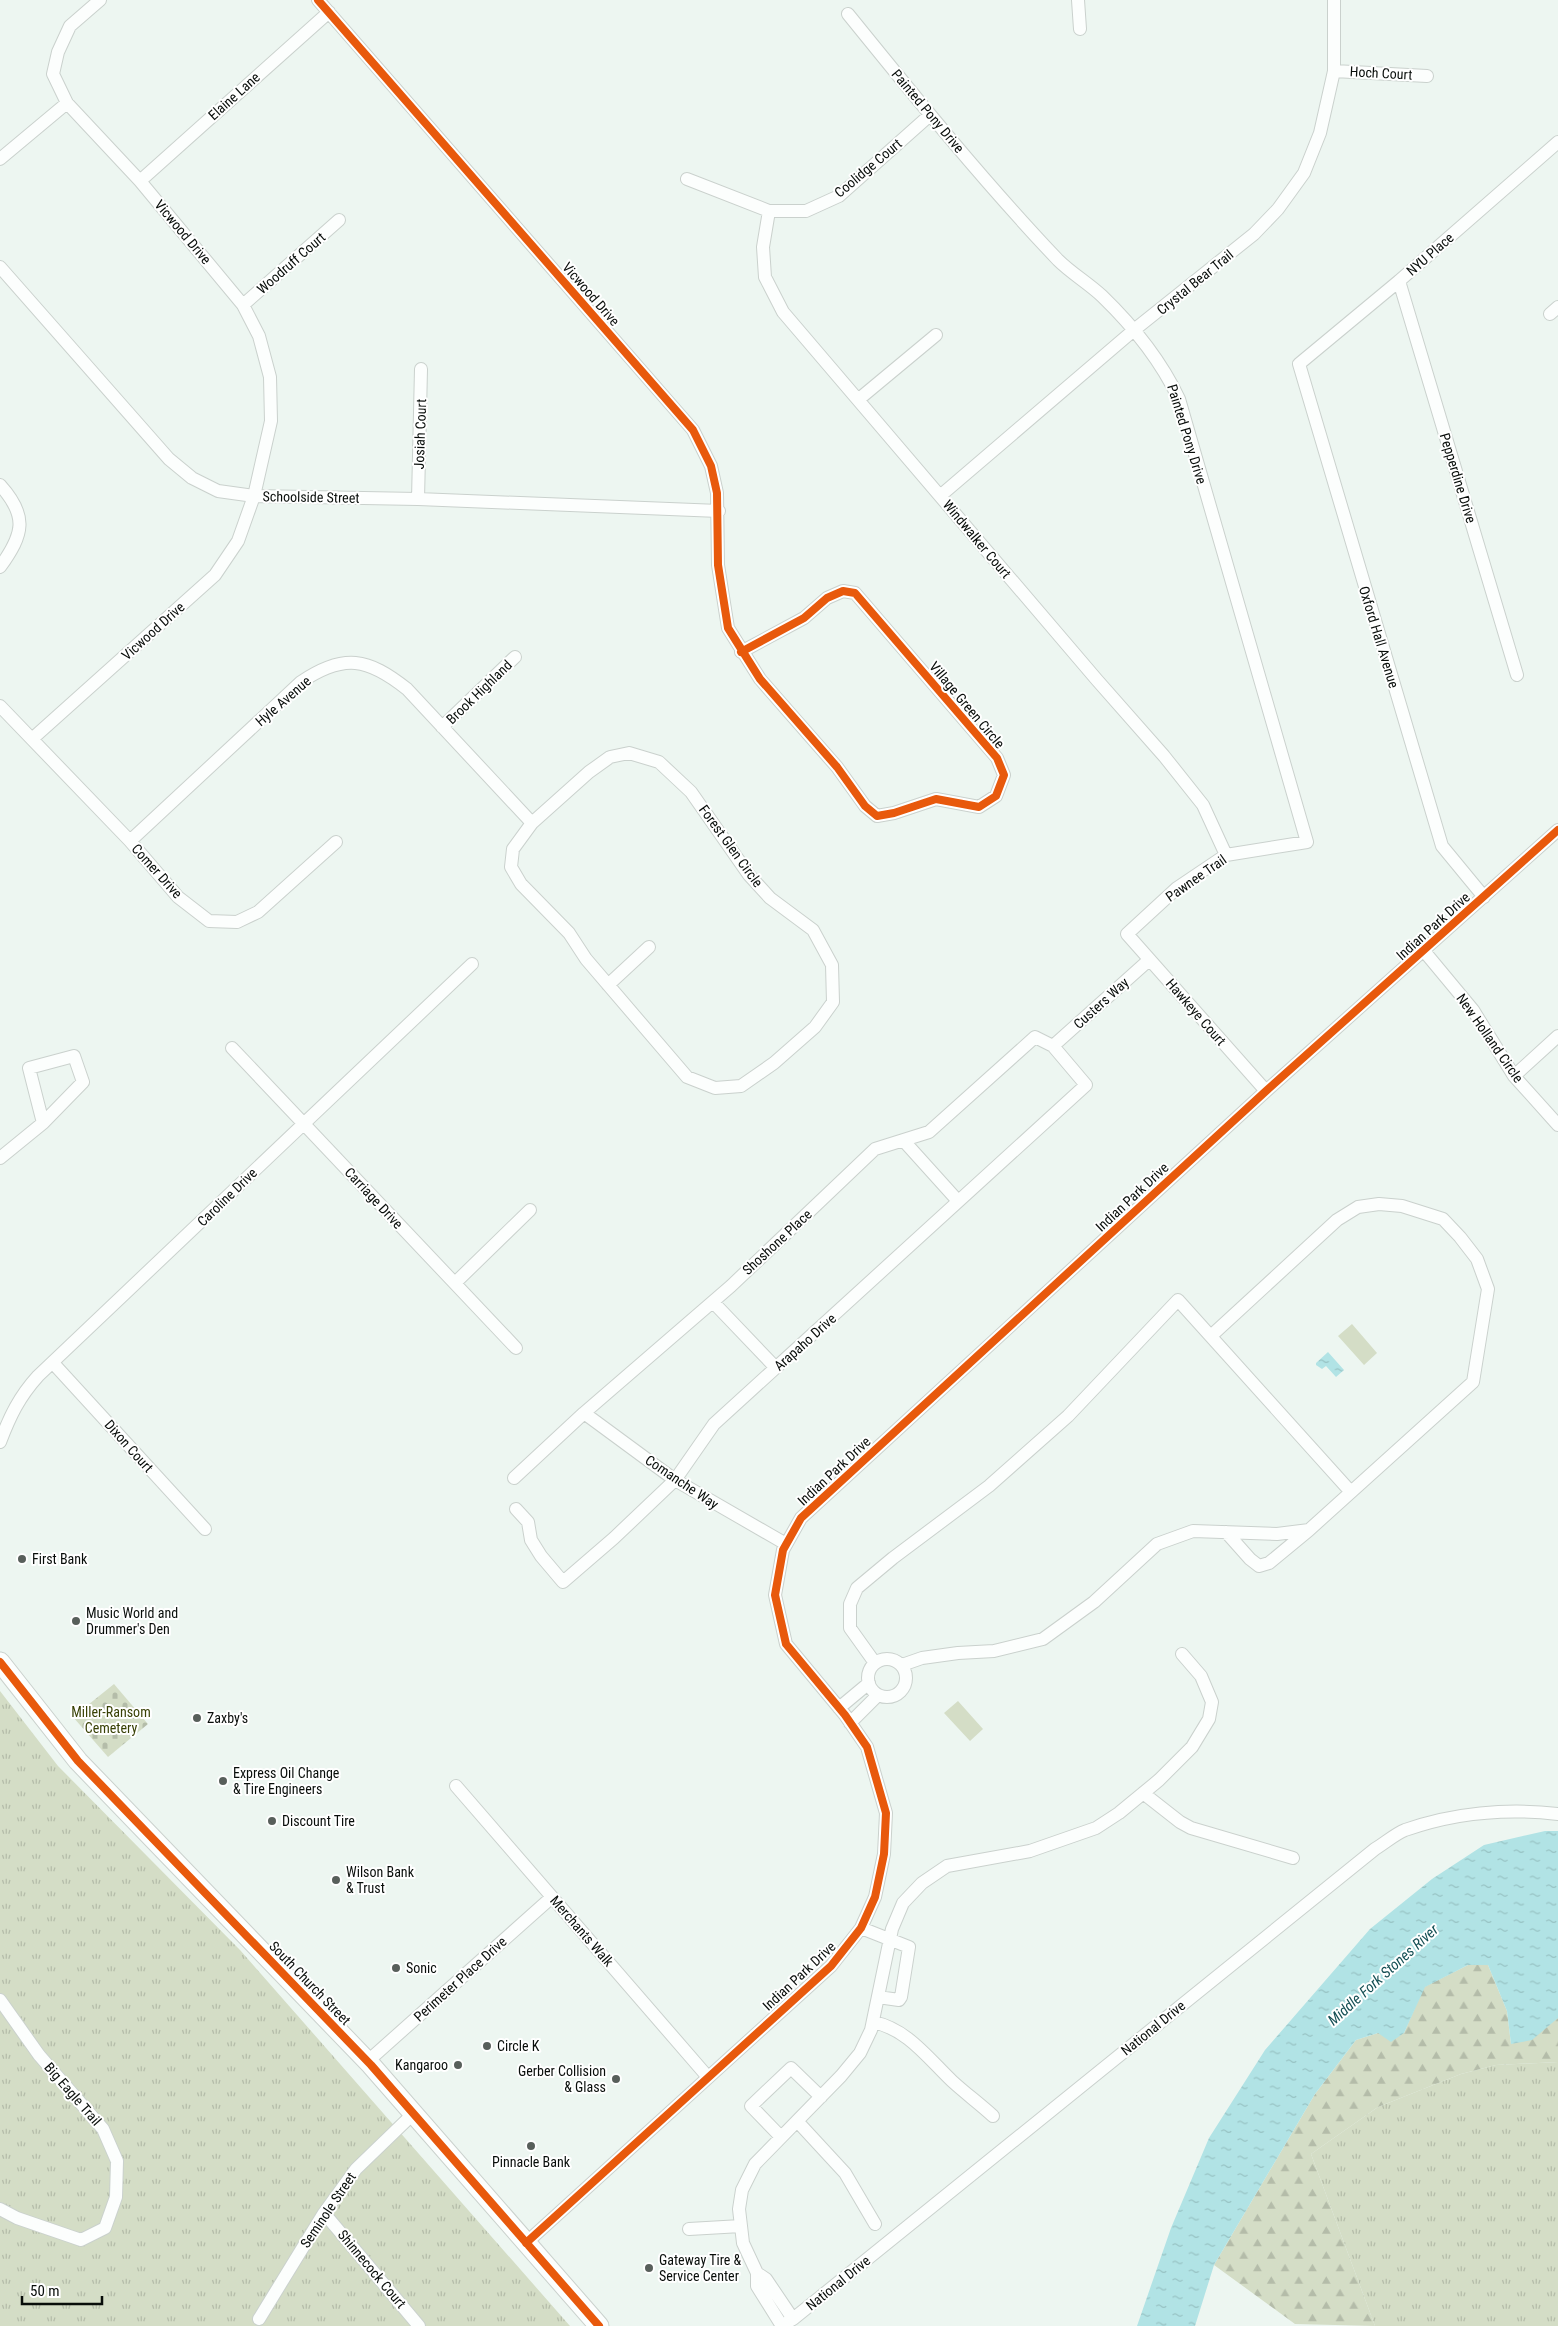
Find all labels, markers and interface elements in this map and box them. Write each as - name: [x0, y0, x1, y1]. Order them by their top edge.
- street label: Hoch Court: [1349, 63, 1413, 83]
- street label: Painted Pony Drive: [889, 66, 968, 156]
- street label: Elaine Lane: [205, 69, 263, 123]
- street label: Coolidge Court: [831, 135, 905, 201]
- street label: Vicwood Drive: [152, 197, 215, 268]
- street label: Woodruff Court: [254, 229, 328, 297]
- street label: NYU Place: [1403, 229, 1457, 279]
- street label: Crystal Bear Trail: [1154, 246, 1236, 318]
- street label: Vicwood Drive: [559, 259, 623, 329]
- street label: Painted Pony Drive: [1164, 382, 1210, 486]
- street label: Josiah Court: [411, 398, 429, 470]
- street label: Pepperdine Drive: [1437, 431, 1479, 525]
- street label: Schoolside Street: [262, 488, 360, 506]
- street label: Windwalker Court: [940, 497, 1014, 581]
- street label: Oxford Hall Avenue: [1356, 584, 1402, 690]
- street label: Vicwood Drive: [118, 598, 188, 663]
- street label: Brook Highland: [443, 657, 515, 727]
- street label: Village Green Circle: [926, 659, 1008, 752]
- street label: Hyle Avenue: [252, 672, 314, 729]
- street label: Forest Glen Circle: [696, 802, 766, 891]
- street label: Comer Drive: [128, 841, 186, 902]
- street label: Pawnee Trail: [1163, 851, 1229, 905]
- street label: Indian Park Drive: [1393, 889, 1473, 963]
- street label: Custers Way: [1070, 974, 1132, 1032]
- street label: Hawkeye Court: [1163, 975, 1229, 1049]
- street label: New Holland Circle: [1453, 990, 1527, 1086]
- street label: Indian Park Drive: [1092, 1159, 1172, 1235]
- street label: Caroline Drive: [194, 1164, 260, 1229]
- street label: Carriage Drive: [342, 1164, 407, 1232]
- street label: Shoshone Place: [739, 1206, 815, 1278]
- street label: Arapaho Drive: [771, 1310, 839, 1374]
- street label: Dixon Court: [101, 1417, 157, 1475]
- street label: Indian Park Drive: [794, 1433, 874, 1509]
- street label: Comanche Way: [642, 1452, 722, 1512]
- place label: First Bank: [32, 1551, 88, 1567]
- marker: First Bank: [16, 1553, 28, 1565]
- place label: Music World and Drummer's Den: [86, 1605, 178, 1637]
- marker: Music World and Drummer's Den: [70, 1615, 82, 1627]
- park label: Miller-Ransom Cemetery: [71, 1704, 151, 1736]
- place label: Zaxby's: [207, 1710, 248, 1726]
- marker: Zaxby's: [191, 1712, 203, 1724]
- place label: Express Oil Change & Tire Engineers: [233, 1765, 340, 1797]
- marker: Express Oil Change & Tire Engineers: [217, 1775, 229, 1787]
- place label: Discount Tire: [282, 1813, 355, 1829]
- marker: Discount Tire: [266, 1815, 278, 1827]
- place label: Wilson Bank & Trust: [346, 1864, 415, 1896]
- marker: Wilson Bank & Trust: [330, 1874, 342, 1886]
- street label: Merchants Walk: [547, 1892, 617, 1970]
- water label: Middle Fork Stones River: [1324, 1920, 1442, 2029]
- street label: Perimeter Place Drive: [410, 1933, 510, 2025]
- street label: South Church Street: [266, 1938, 354, 2028]
- street label: Indian Park Drive: [759, 1938, 839, 2014]
- place label: Sonic: [406, 1960, 437, 1976]
- marker: Sonic: [390, 1962, 402, 1974]
- street label: National Drive: [1118, 1997, 1189, 2059]
- place label: Circle K: [497, 2038, 540, 2054]
- marker: Circle K: [481, 2040, 493, 2052]
- place label: Kangaroo: [395, 2057, 448, 2073]
- street label: Big Eagle Trail: [41, 2059, 105, 2129]
- marker: Kangaroo: [452, 2059, 464, 2071]
- place label: Gerber Collision & Glass: [518, 2063, 606, 2095]
- marker: Gerber Collision & Glass: [610, 2073, 622, 2085]
- marker: Pinnacle Bank: [525, 2140, 537, 2152]
- place label: Pinnacle Bank: [492, 2154, 571, 2170]
- street label: Seminole Street: [297, 2169, 359, 2251]
- street label: Shinnecock Court: [335, 2227, 409, 2311]
- place label: Gateway Tire & Service Center: [659, 2252, 742, 2284]
- street label: National Drive: [803, 2252, 874, 2314]
- marker: Gateway Tire & Service Center: [643, 2262, 655, 2274]
- scale bar: [22, 2274, 102, 2306]
- text: 50 m: [30, 2282, 60, 2300]

